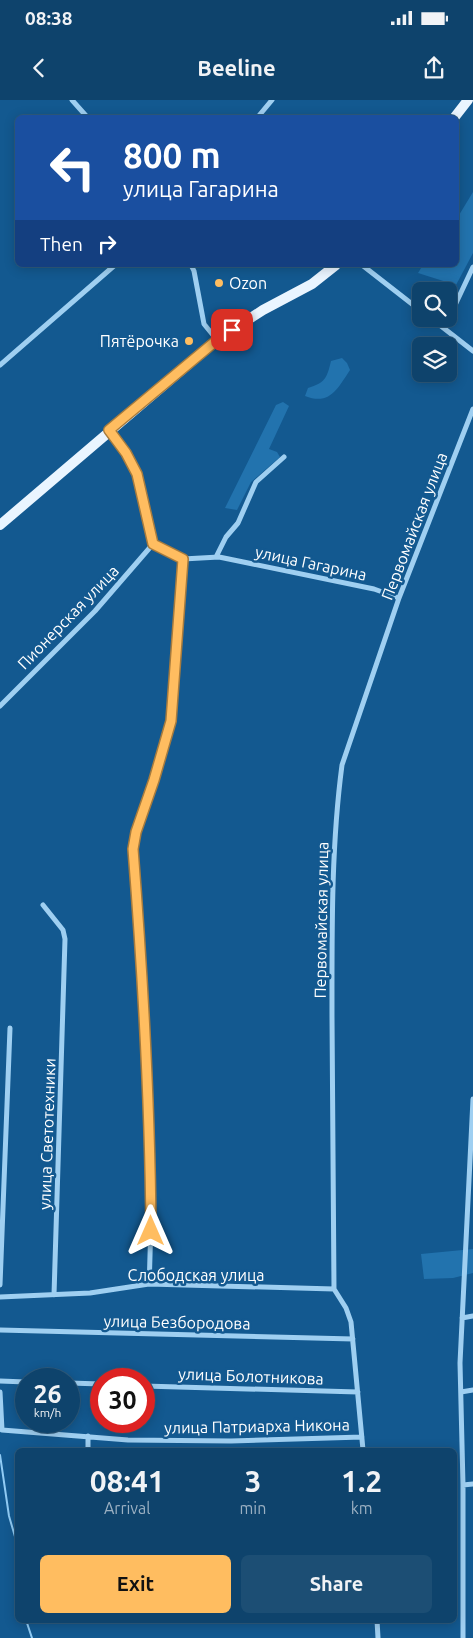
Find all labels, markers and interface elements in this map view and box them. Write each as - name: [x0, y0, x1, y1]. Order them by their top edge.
- text: 08:38: [25, 7, 73, 29]
- icon: back: [25, 54, 53, 82]
- icon: share: [420, 54, 448, 82]
- text: Beeline: [197, 55, 276, 80]
- icon: left: [40, 135, 105, 200]
- text: 800 m: [123, 135, 221, 175]
- text: улица Гагарина: [123, 176, 279, 201]
- icon: right: [93, 230, 121, 258]
- text: Then: [40, 233, 83, 255]
- place label: Ozon: [229, 274, 267, 292]
- marker: Ozon: [213, 277, 225, 289]
- map controls: [412, 282, 457, 382]
- button: search: [412, 282, 457, 327]
- pin: [211, 309, 253, 351]
- icon: arrive: [218, 316, 246, 344]
- place label: Пятёрочка: [100, 332, 179, 350]
- marker: Пятёрочка: [183, 335, 195, 347]
- button: layers: [412, 337, 457, 382]
- street label: Первомайская улица: [378, 450, 450, 602]
- street label: улица Гагарина: [254, 542, 368, 584]
- street label: Пионерская улица: [14, 561, 122, 673]
- street label: Первомайская улица: [311, 841, 331, 999]
- street label: улица Светотехники: [35, 1058, 59, 1210]
- position arrow: [124, 1204, 176, 1256]
- street label: Слободская улица: [128, 1266, 264, 1284]
- street label: улица Безбородова: [103, 1312, 251, 1332]
- street label: улица Болотникова: [178, 1364, 324, 1388]
- speed limit sign: 30: [90, 1368, 155, 1433]
- text: 26: [33, 1380, 62, 1408]
- text: km/h: [34, 1406, 61, 1419]
- street label: улица Патриарха Никона: [164, 1415, 350, 1437]
- text: 08:41: [90, 1464, 165, 1498]
- text: 3: [244, 1464, 261, 1498]
- text: 1.2: [341, 1464, 382, 1498]
- text: Arrival: [104, 1499, 151, 1517]
- text: min: [239, 1499, 266, 1517]
- text: km: [351, 1499, 373, 1517]
- button: Exit: [40, 1555, 231, 1613]
- button: Share: [241, 1555, 432, 1613]

